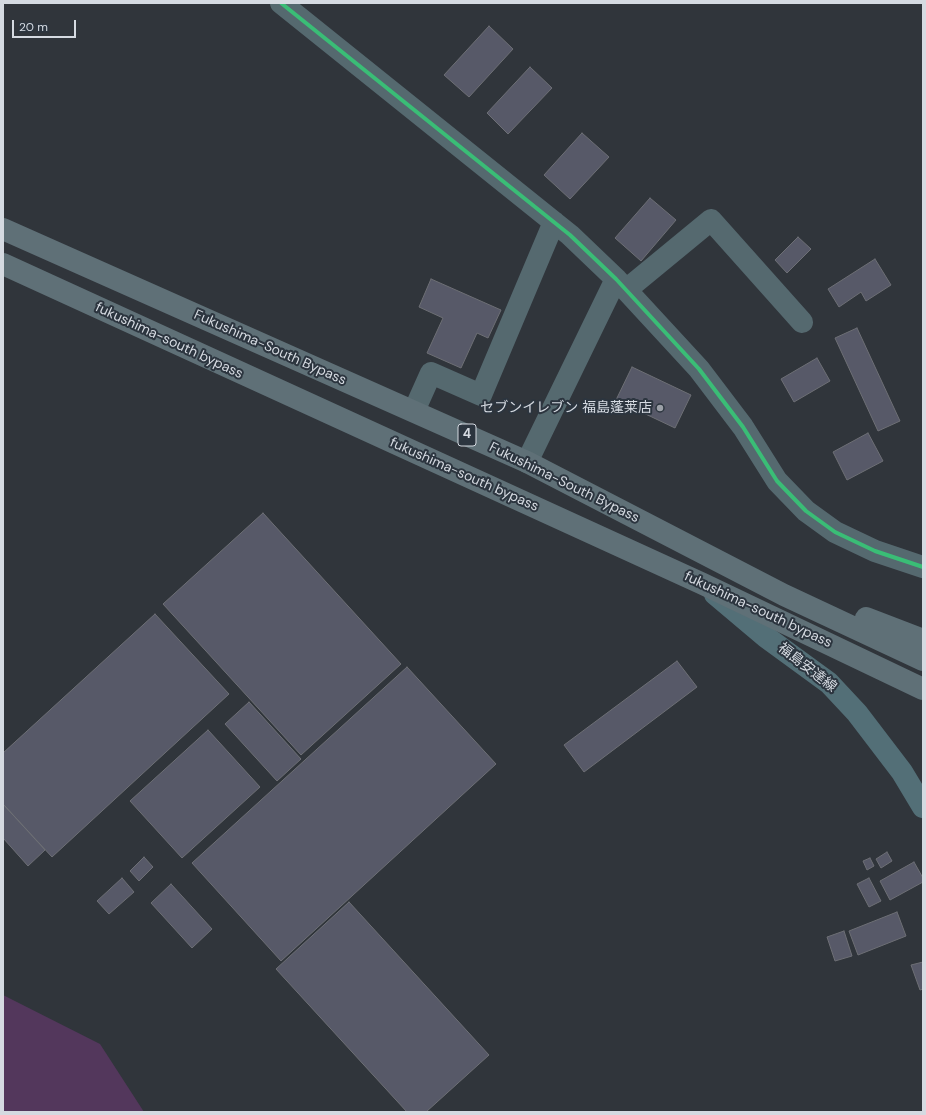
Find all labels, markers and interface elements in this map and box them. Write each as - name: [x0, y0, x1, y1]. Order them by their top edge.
- scale bar: [14, 12, 78, 38]
- text: 20 m: [19, 19, 48, 35]
- street label: fukushima-south bypass: [92, 299, 246, 383]
- street label: Fukushima-South Bypass: [191, 307, 349, 389]
- place label: セブンイレブン 福島蓬莱店: [480, 400, 652, 416]
- marker: セブンイレブン 福島蓬莱店: [655, 403, 665, 413]
- road number: 4: [458, 424, 476, 446]
- street label: fukushima-south bypass: [387, 435, 541, 515]
- street label: Fukushima-South Bypass: [486, 439, 642, 527]
- street label: fukushima-south bypass: [681, 568, 835, 652]
- street label: 福島安達線: [774, 640, 840, 696]

